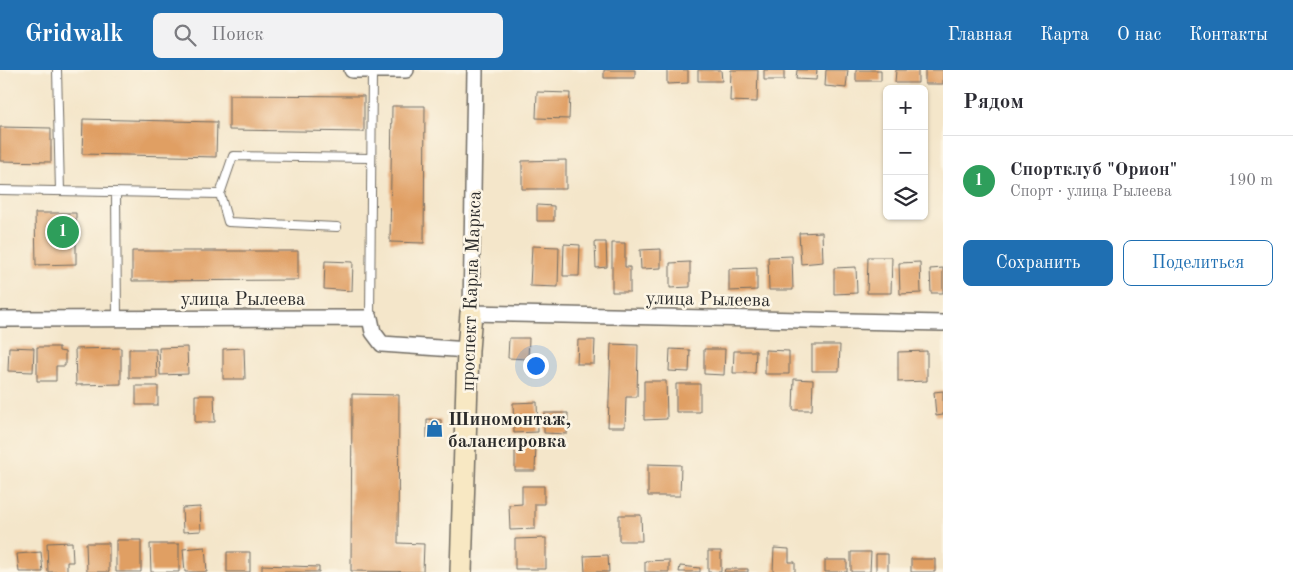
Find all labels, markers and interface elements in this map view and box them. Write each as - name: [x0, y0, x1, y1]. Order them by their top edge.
- search box: [153, 13, 503, 58]
- icon: search: [171, 21, 199, 49]
- text: Gridwalk: [25, 23, 123, 47]
- text: Поиск: [211, 26, 264, 45]
- text: Главная: [948, 26, 1012, 44]
- text: Карта: [1040, 26, 1089, 44]
- text: О нас: [1117, 26, 1161, 44]
- text: Контакты: [1189, 26, 1268, 44]
- map controls: [883, 85, 928, 220]
- button: +: [883, 85, 928, 130]
- text: Рядом: [963, 92, 1024, 113]
- button: −: [883, 130, 928, 175]
- text: Спортклуб "Орион": [1010, 161, 1177, 180]
- text: 1: [974, 173, 984, 189]
- text: 190 m: [1228, 173, 1273, 189]
- button: layers: [883, 175, 928, 220]
- text: Спорт · улица Рылеева: [1010, 184, 1172, 200]
- street label: проспект Карла Маркса: [460, 190, 486, 392]
- pin: 1: [47, 213, 79, 251]
- button: Сохранить: [963, 240, 1113, 286]
- button: Поделиться: [1123, 240, 1273, 286]
- street label: улица Рылеева: [645, 290, 771, 311]
- street label: улица Рылеева: [181, 291, 306, 310]
- your location: [523, 353, 549, 379]
- place label: Шиномонтаж, балансировка: [448, 411, 571, 452]
- shop icon: Шиномонтаж, балансировка: [424, 419, 444, 439]

